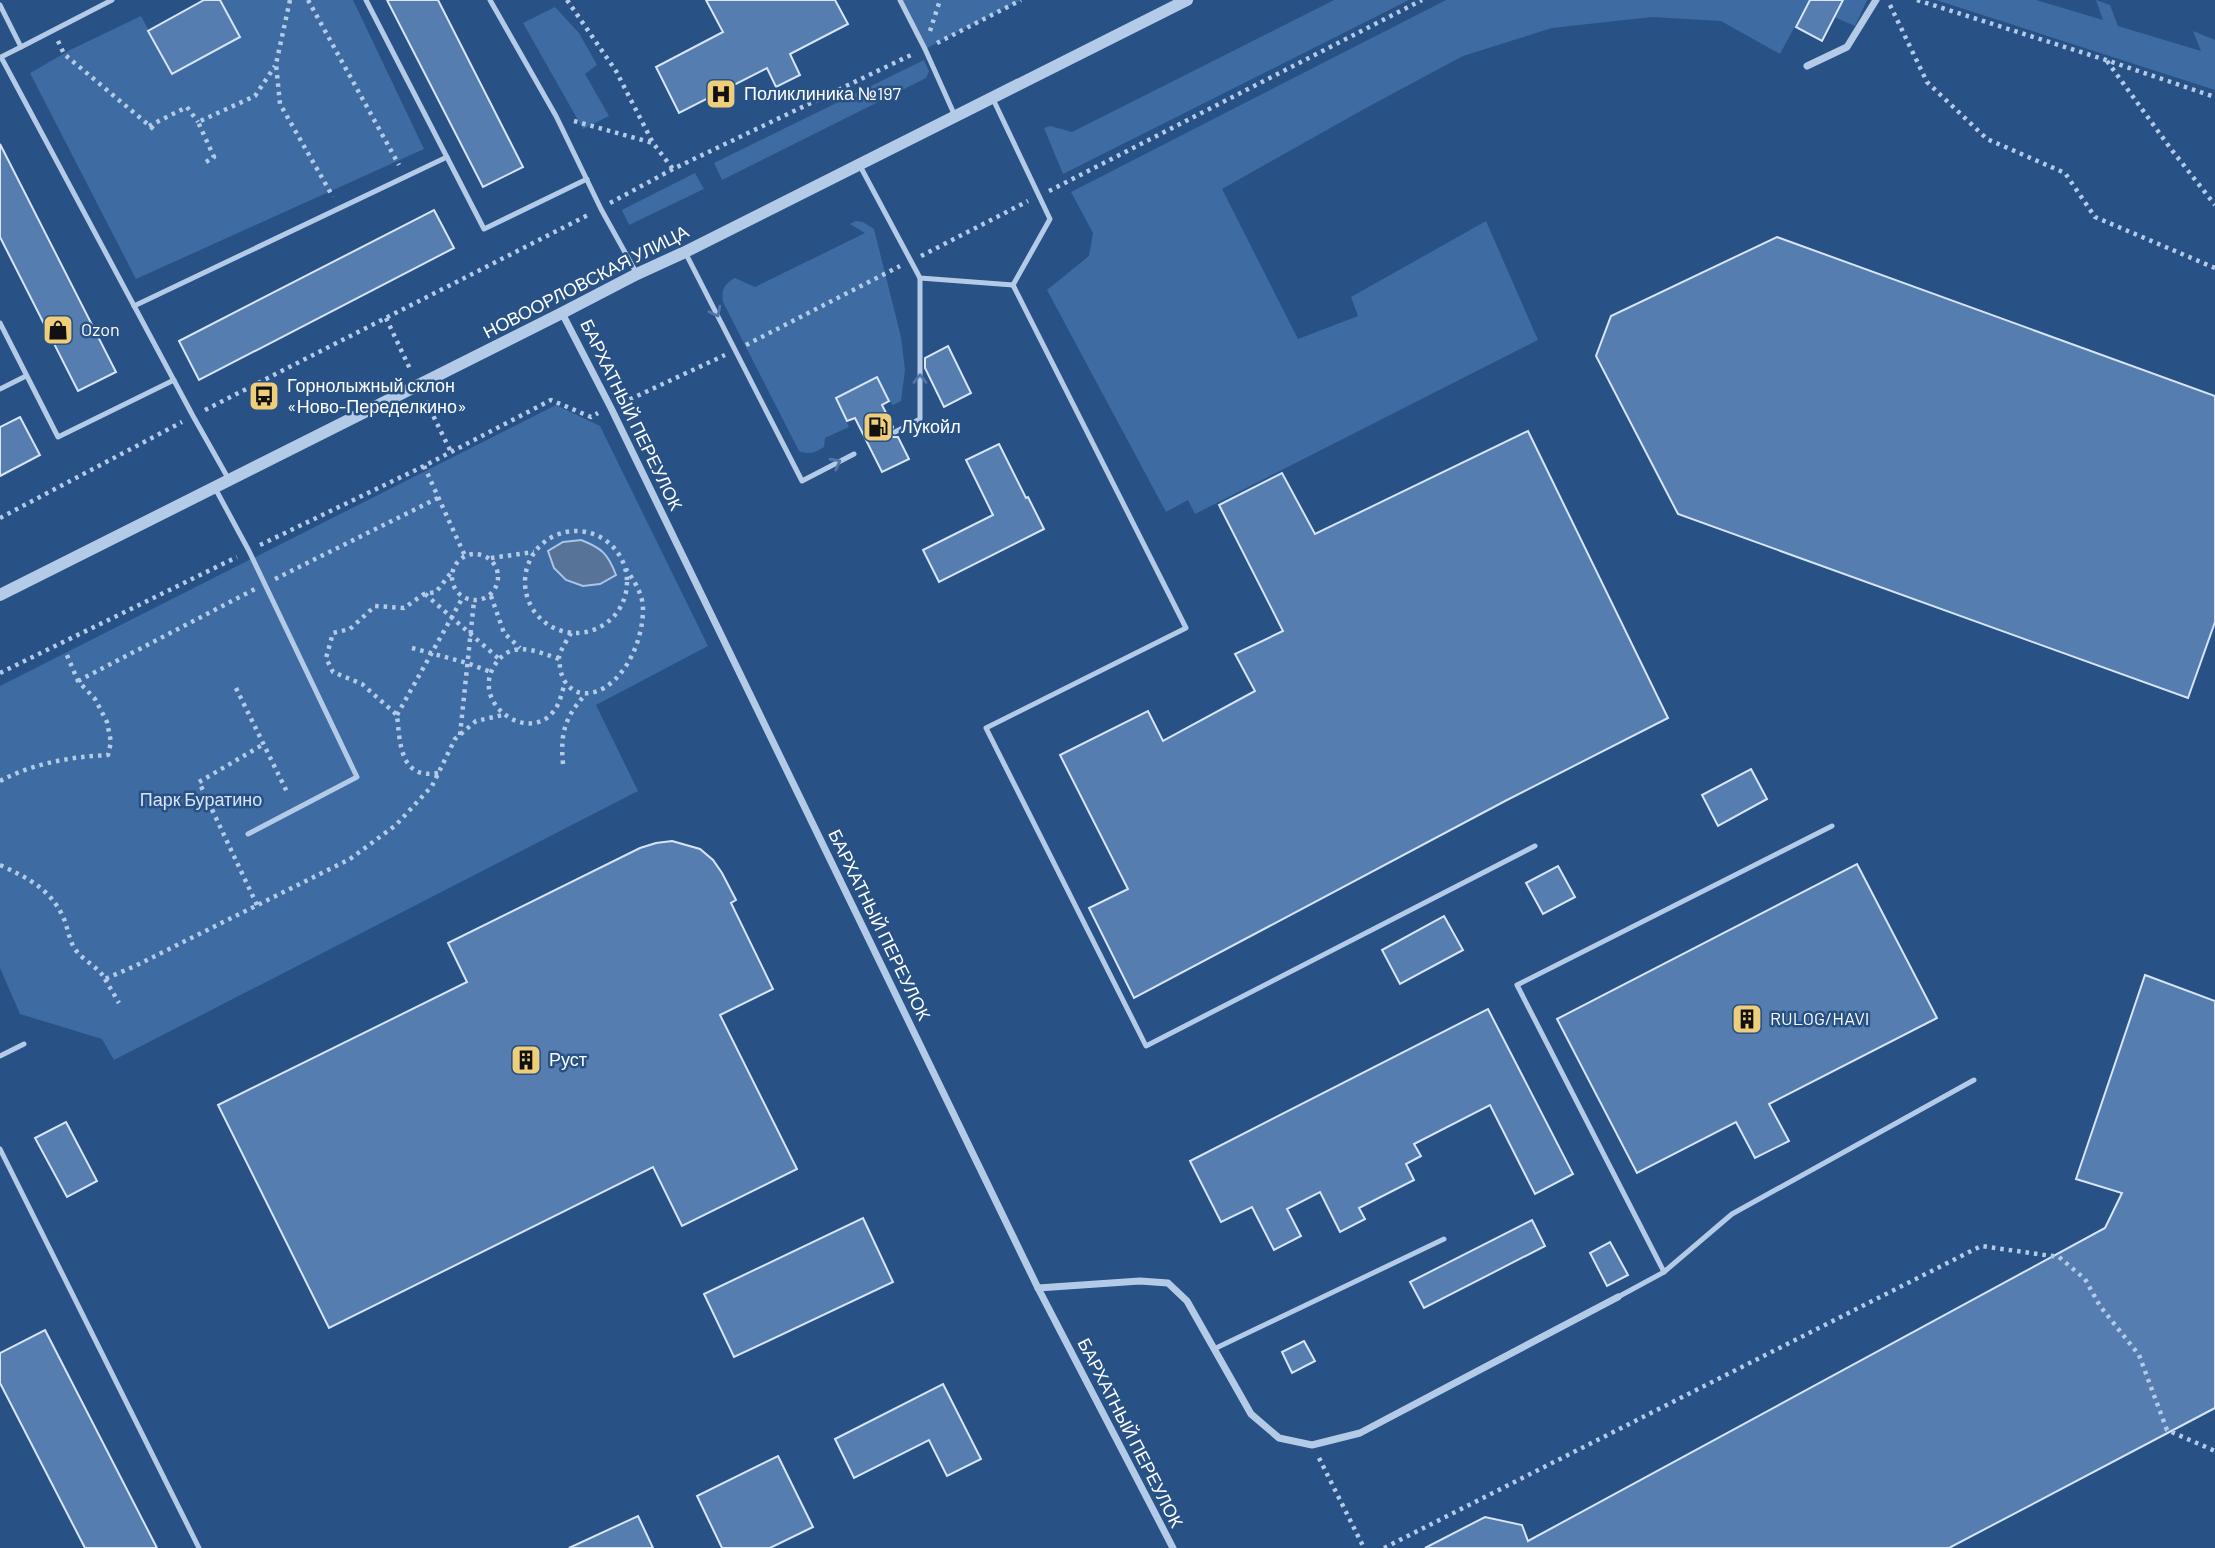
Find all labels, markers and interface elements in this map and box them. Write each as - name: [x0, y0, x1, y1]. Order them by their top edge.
- hospital icon: Поликлиника №197: [704, 77, 738, 111]
- place label: Поликлиника №197: [744, 82, 902, 104]
- street label: НОВООРЛОВСКАЯ УЛИЦА: [479, 220, 692, 343]
- one-way arrow: [708, 305, 721, 317]
- shop icon: Ozon: [41, 313, 75, 347]
- street label: БАРХАТНЫЙ ПЕРЕУЛОК: [576, 315, 688, 514]
- place label: Ozon: [81, 318, 120, 340]
- one-way arrow: [912, 373, 928, 384]
- place label: Горнолыжный склон «Ново-Переделкино»: [287, 374, 467, 417]
- bus stop icon: Горнолыжный склон «Ново-Переделкино»: [247, 379, 281, 413]
- fuel station icon: Лукойл: [861, 410, 895, 444]
- place label: Лукойл: [901, 415, 961, 437]
- one-way arrow: [829, 458, 841, 472]
- park label: Парк Буратино: [140, 788, 262, 810]
- street label: БАРХАТНЫЙ ПЕРЕУЛОК: [824, 825, 936, 1024]
- building icon: RULOG/HAVI: [1730, 1002, 1764, 1036]
- place label: RULOG/HAVI: [1770, 1007, 1870, 1029]
- building icon: Руст: [509, 1043, 543, 1077]
- place label: Руст: [549, 1048, 587, 1070]
- street label: БАРХАТНЫЙ ПЕРЕУЛОК: [1073, 1334, 1189, 1531]

